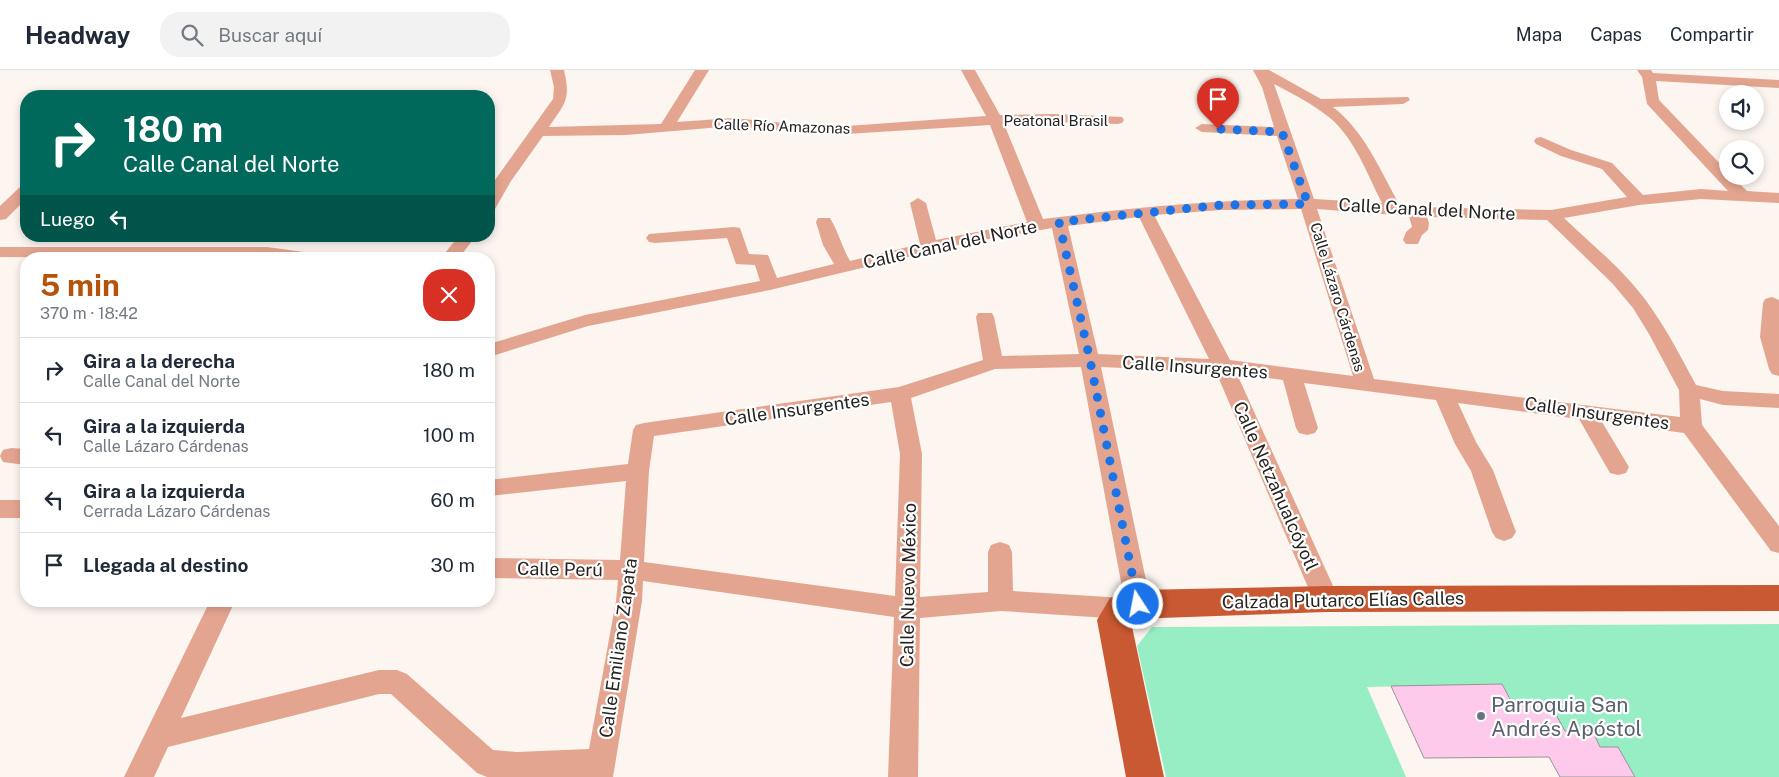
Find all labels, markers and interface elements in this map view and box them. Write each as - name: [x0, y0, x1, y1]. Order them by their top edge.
- search box: [160, 12, 510, 57]
- text: Headway: [25, 21, 130, 49]
- icon: search: [178, 21, 206, 49]
- text: Buscar aquí: [218, 24, 322, 46]
- text: Mapa: [1516, 24, 1562, 45]
- text: Capas: [1590, 24, 1642, 45]
- text: Compartir: [1670, 24, 1754, 45]
- pin: [1197, 78, 1239, 129]
- icon: arrive: [1204, 85, 1232, 113]
- map controls: [1719, 85, 1764, 185]
- button: sound: [1719, 85, 1764, 130]
- text: 180 m: [123, 109, 223, 150]
- icon: right: [40, 110, 105, 175]
- street label: Peatonal Brasil: [1004, 112, 1108, 129]
- street label: Calle Río Amazonas: [713, 115, 851, 137]
- button: search: [1719, 140, 1764, 185]
- text: Calle Canal del Norte: [123, 151, 339, 177]
- street label: Calle Canal del Norte: [1338, 194, 1516, 224]
- icon: left: [105, 205, 133, 233]
- text: Luego: [40, 208, 95, 230]
- street label: Calle Canal del Norte: [861, 215, 1039, 273]
- street label: Calle Lázaro Cárdenas: [1307, 220, 1369, 374]
- text: 5 min: [40, 267, 120, 303]
- button: close: [423, 269, 475, 321]
- text: 370 m · 18:42: [40, 304, 138, 323]
- text: Gira a la derecha: [83, 350, 235, 372]
- street label: Calle Insurgentes: [1122, 351, 1268, 383]
- icon: right: [40, 356, 68, 384]
- text: 180 m: [422, 359, 475, 381]
- text: Calle Canal del Norte: [83, 372, 240, 391]
- street label: Calle Insurgentes: [723, 388, 871, 430]
- street label: Calle Insurgentes: [1523, 392, 1671, 434]
- street label: Calle Netzahualcóyotl: [1229, 398, 1323, 574]
- text: Gira a la izquierda: [83, 415, 245, 437]
- icon: left: [40, 421, 68, 449]
- text: 100 m: [423, 424, 475, 446]
- text: Calle Lázaro Cárdenas: [83, 437, 249, 456]
- text: Gira a la izquierda: [83, 480, 245, 502]
- icon: left: [40, 486, 68, 514]
- text: 60 m: [431, 489, 475, 511]
- text: Cerrada Lázaro Cárdenas: [83, 502, 270, 521]
- street label: Calle Nuevo México: [896, 503, 920, 667]
- icon: arrive: [40, 551, 68, 579]
- text: Llegada al destino: [83, 554, 248, 576]
- text: 30 m: [430, 554, 475, 576]
- street label: Calle Emiliano Zapata: [595, 557, 641, 739]
- street label: Calle Perú: [517, 558, 603, 580]
- position arrow: [1111, 577, 1163, 629]
- street label: Calzada Plutarco Elías Calles: [1222, 587, 1464, 613]
- place label: Parroquia San Andrés Apóstol: [1491, 692, 1642, 741]
- marker: Parroquia San Andrés Apóstol: [1475, 710, 1487, 722]

